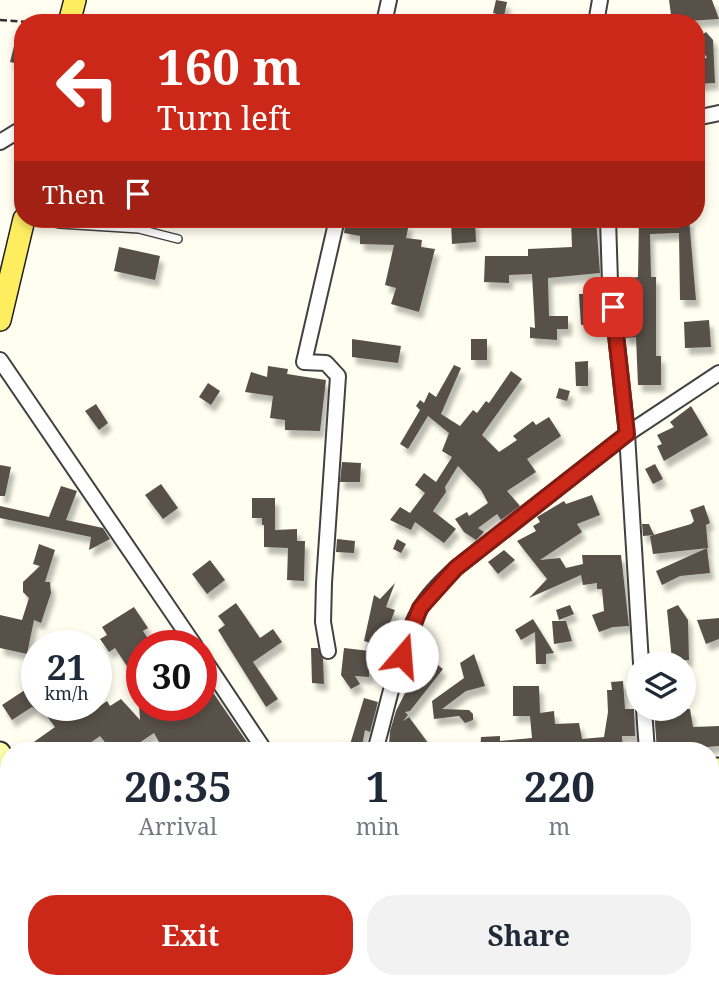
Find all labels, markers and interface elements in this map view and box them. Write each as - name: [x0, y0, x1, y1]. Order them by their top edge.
- text: 160 m: [157, 33, 301, 99]
- icon: left: [42, 42, 133, 133]
- text: Turn left: [157, 96, 291, 139]
- icon: arrive: [119, 175, 157, 213]
- text: Then: [42, 176, 105, 212]
- pin: [583, 277, 643, 337]
- icon: arrive: [594, 288, 632, 326]
- position arrow: [365, 619, 439, 693]
- speed limit sign: 30: [126, 630, 217, 721]
- text: 21: [47, 643, 86, 690]
- map controls: [626, 651, 696, 721]
- button: layers: [626, 651, 696, 721]
- text: km/h: [44, 681, 89, 705]
- text: 20:35: [124, 757, 232, 814]
- text: 1: [366, 757, 390, 814]
- text: 220: [524, 757, 595, 814]
- text: Arrival: [139, 810, 217, 842]
- text: min: [356, 810, 400, 842]
- text: m: [548, 810, 570, 842]
- button: Exit: [28, 895, 353, 975]
- button: Share: [367, 895, 691, 975]

